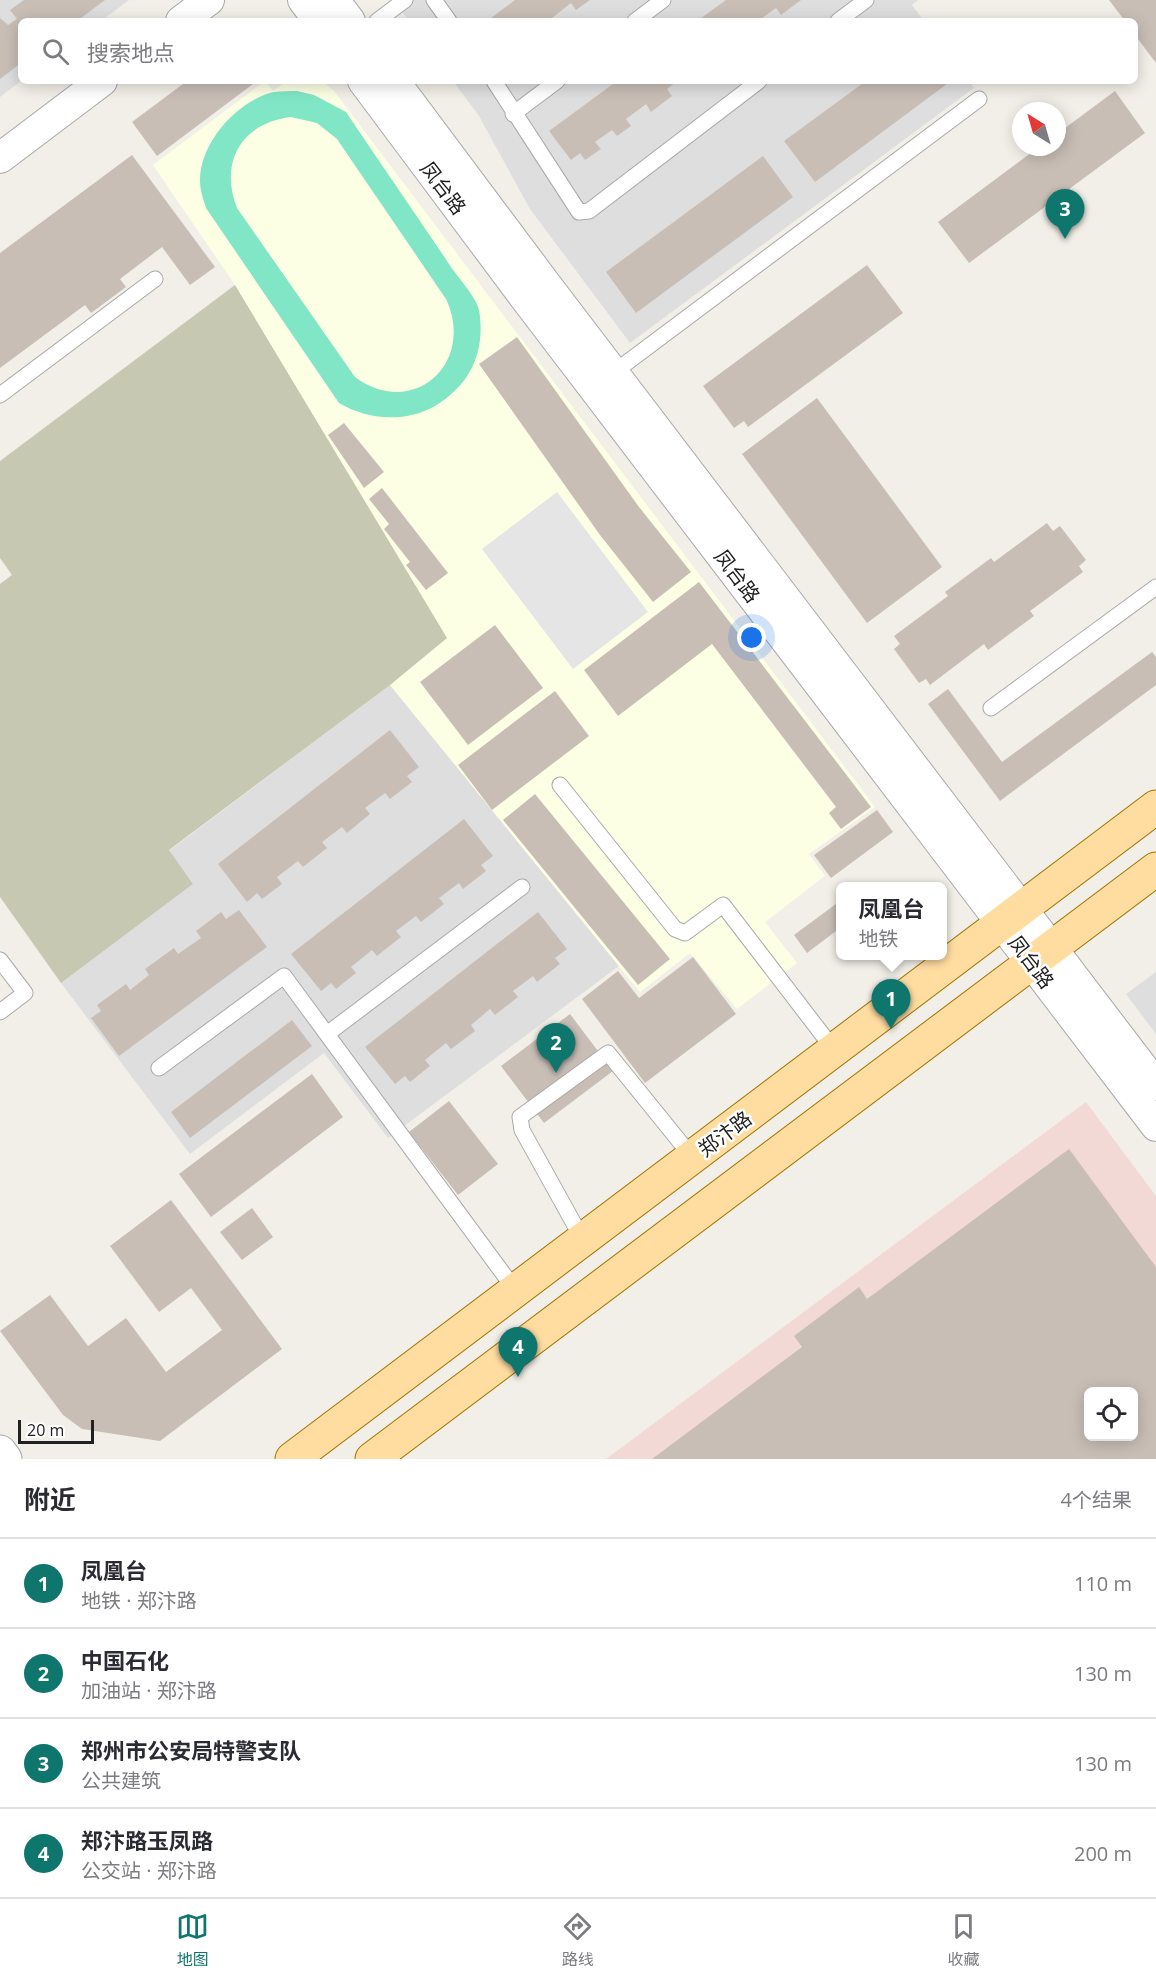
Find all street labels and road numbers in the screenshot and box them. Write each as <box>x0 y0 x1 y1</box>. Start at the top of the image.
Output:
street label: 凤台路 <box>415 156 472 220</box>
street label: 凤台路 <box>709 544 766 608</box>
street label: 凤台路 <box>1003 930 1060 994</box>
street label: 郑汴路 <box>693 1105 757 1162</box>

